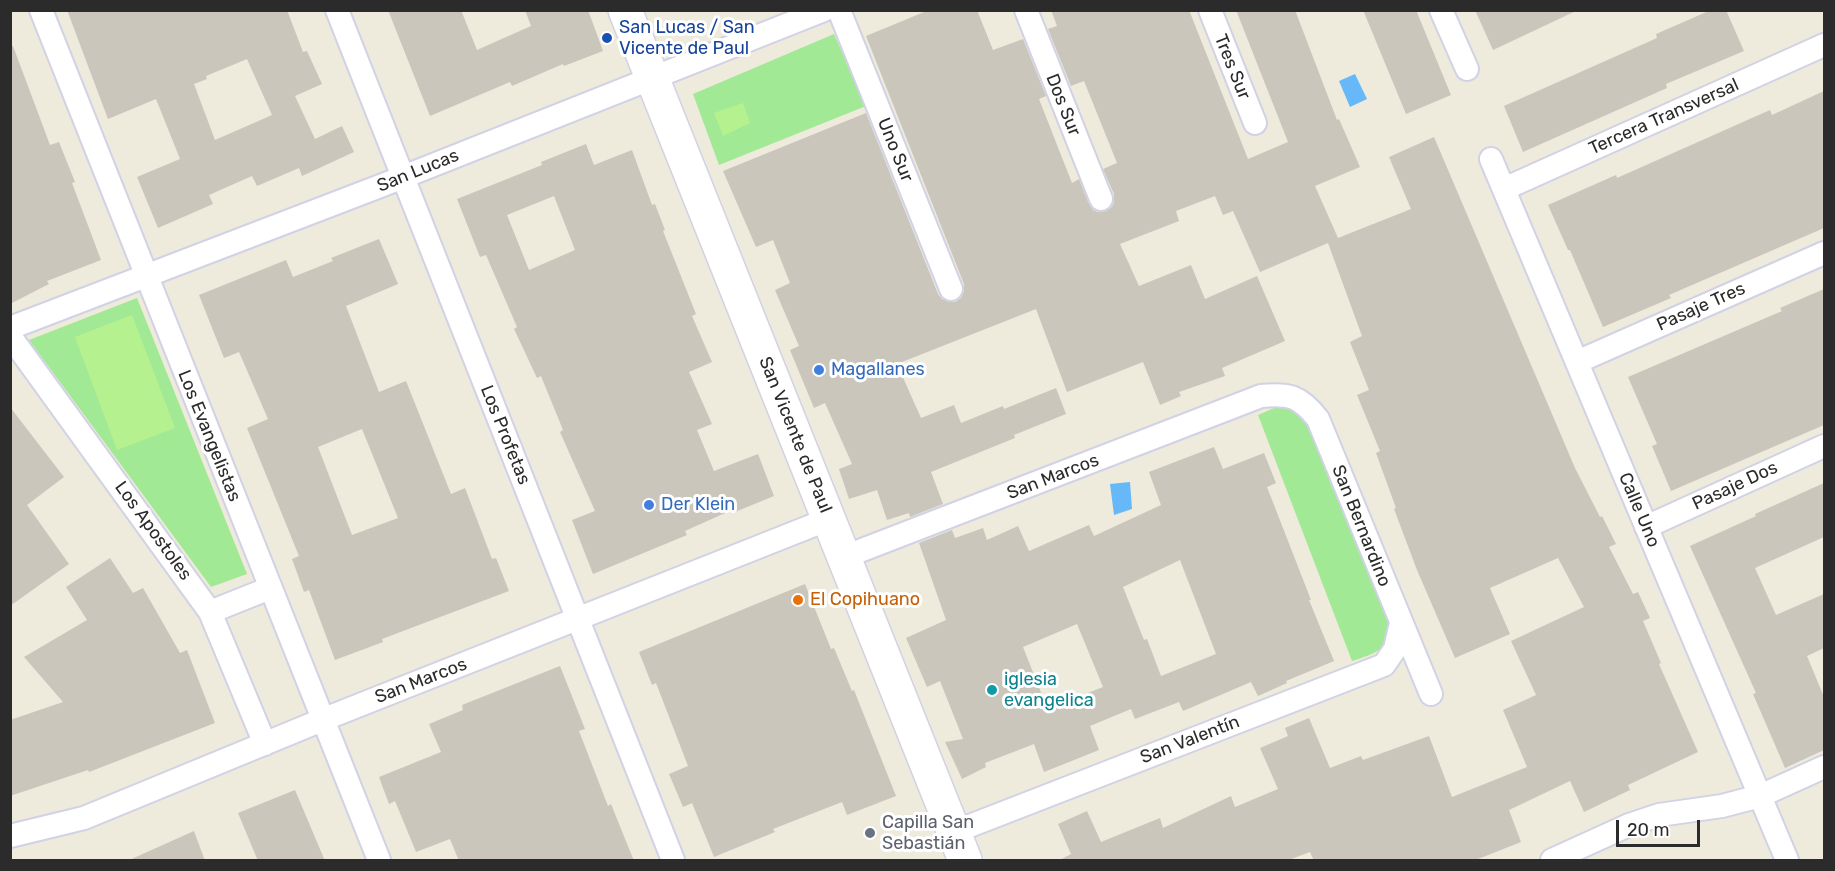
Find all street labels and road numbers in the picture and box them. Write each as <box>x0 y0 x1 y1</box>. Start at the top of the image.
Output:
street label: Tres Sur <box>1209 31 1255 103</box>
street label: Dos Sur <box>1041 71 1085 139</box>
street label: Tercera Transversal <box>1586 74 1742 160</box>
street label: Uno Sur <box>872 115 918 185</box>
street label: San Lucas <box>374 145 462 197</box>
street label: Pasaje Tres <box>1653 278 1749 336</box>
street label: San Vicente de Paul <box>754 354 836 516</box>
street label: Los Evangelistas <box>173 367 245 505</box>
street label: Los Profetas <box>475 382 535 488</box>
street label: San Marcos <box>1004 450 1102 504</box>
street label: Pasaje Dos <box>1689 457 1781 515</box>
street label: San Bernardino <box>1327 462 1395 590</box>
street label: Calle Uno <box>1614 469 1664 551</box>
street label: Los Apostoles <box>110 477 196 585</box>
street label: San Marcos <box>372 654 470 708</box>
street label: San Valentín <box>1137 711 1243 769</box>

